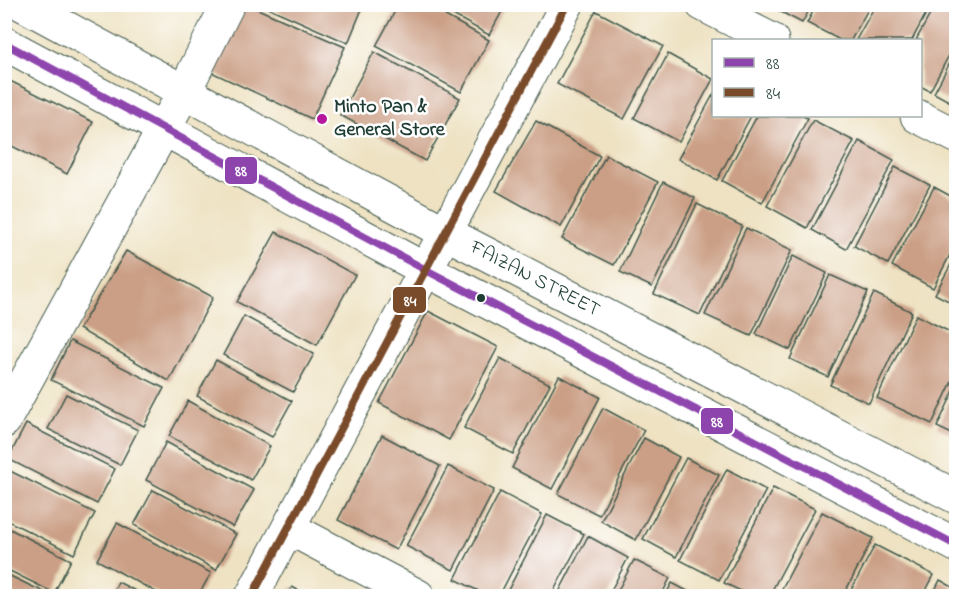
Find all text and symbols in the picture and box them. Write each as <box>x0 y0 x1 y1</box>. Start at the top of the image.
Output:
legend <box>712 39 922 117</box>
text: 88 <box>766 52 780 78</box>
text: 84 <box>766 82 781 108</box>
place label: Minto Pan & General Store <box>334 93 446 145</box>
marker: Minto Pan & General Store <box>315 112 329 126</box>
line badge: 88 <box>224 156 258 185</box>
text: 88 <box>234 160 247 184</box>
street label: FAIZAN STREET <box>464 233 605 325</box>
line badge: 84 <box>392 286 427 314</box>
text: 84 <box>403 290 417 314</box>
unlabelled marker <box>475 292 487 304</box>
line badge: 88 <box>700 407 734 435</box>
text: 88 <box>710 411 723 435</box>

